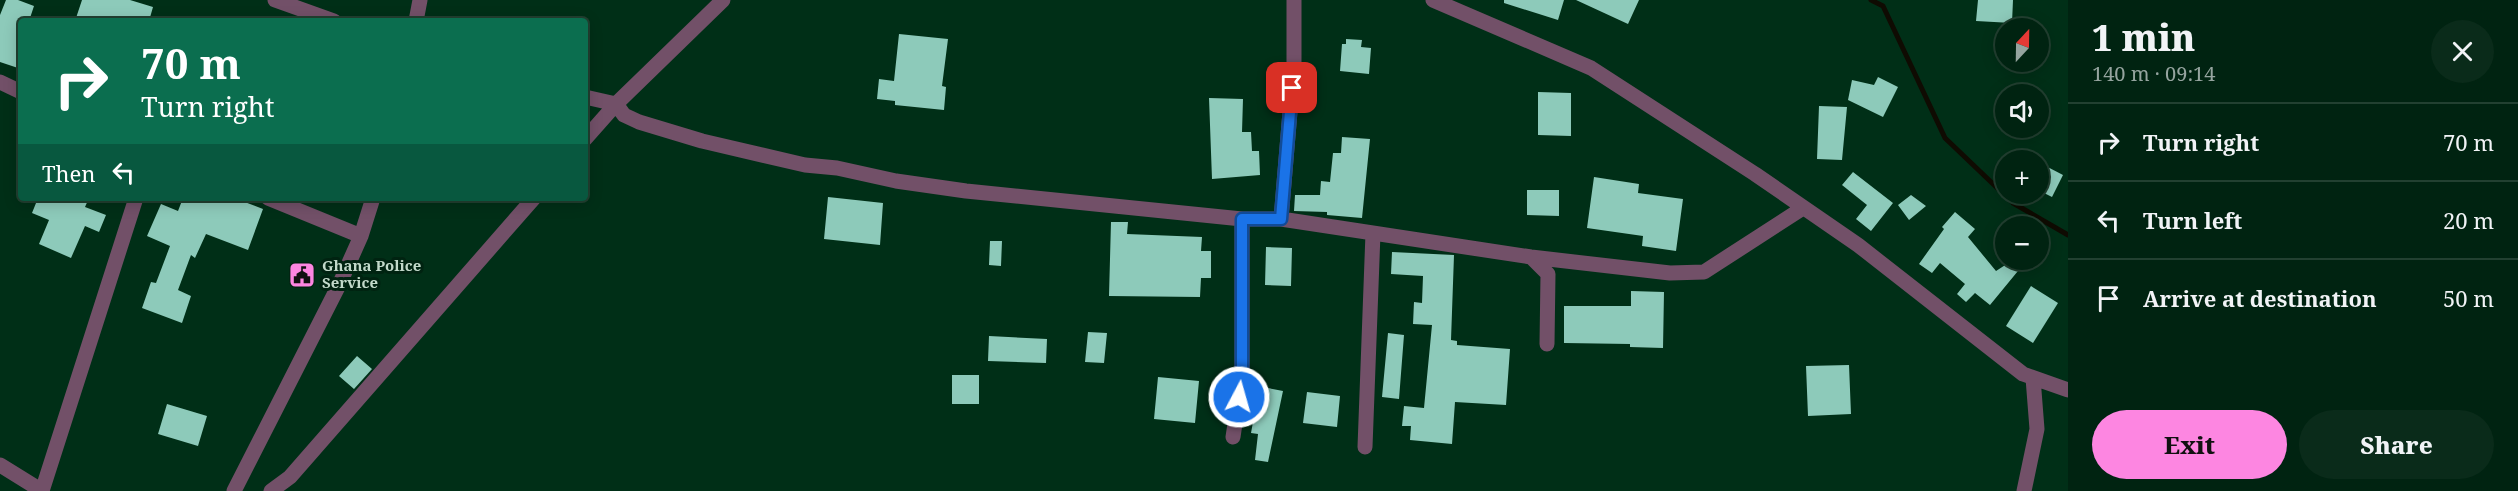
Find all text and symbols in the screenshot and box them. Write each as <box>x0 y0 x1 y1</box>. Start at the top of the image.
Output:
text: 1 min <box>2092 13 2195 62</box>
north arrow <box>1995 18 2049 72</box>
map controls <box>1995 18 2049 270</box>
button: close <box>2431 20 2494 83</box>
text: 70 m <box>141 34 241 91</box>
icon: right <box>42 42 120 120</box>
text: 140 m · 09:14 <box>2092 60 2215 87</box>
pin <box>1266 62 1317 113</box>
icon: arrive <box>1275 71 1308 104</box>
button: sound <box>1995 84 2049 138</box>
text: Turn right <box>141 88 274 125</box>
icon: right <box>2092 126 2125 159</box>
text: Turn right <box>2143 127 2259 157</box>
text: 70 m <box>2443 127 2494 157</box>
button: + <box>1995 150 2049 204</box>
icon: left <box>107 156 140 189</box>
text: Then <box>42 158 95 188</box>
icon: left <box>2092 204 2125 237</box>
text: Turn left <box>2143 205 2242 235</box>
text: 20 m <box>2443 205 2494 235</box>
button: − <box>1995 216 2049 270</box>
place label: Ghana Police Service <box>322 255 421 292</box>
public building icon: Ghana Police Service <box>287 260 317 290</box>
icon: arrive <box>2092 282 2125 315</box>
text: Arrive at destination <box>2143 283 2377 313</box>
text: 50 m <box>2443 283 2494 313</box>
position arrow <box>1207 365 1271 429</box>
button: Exit <box>2092 410 2287 479</box>
button: Share <box>2299 410 2494 479</box>

